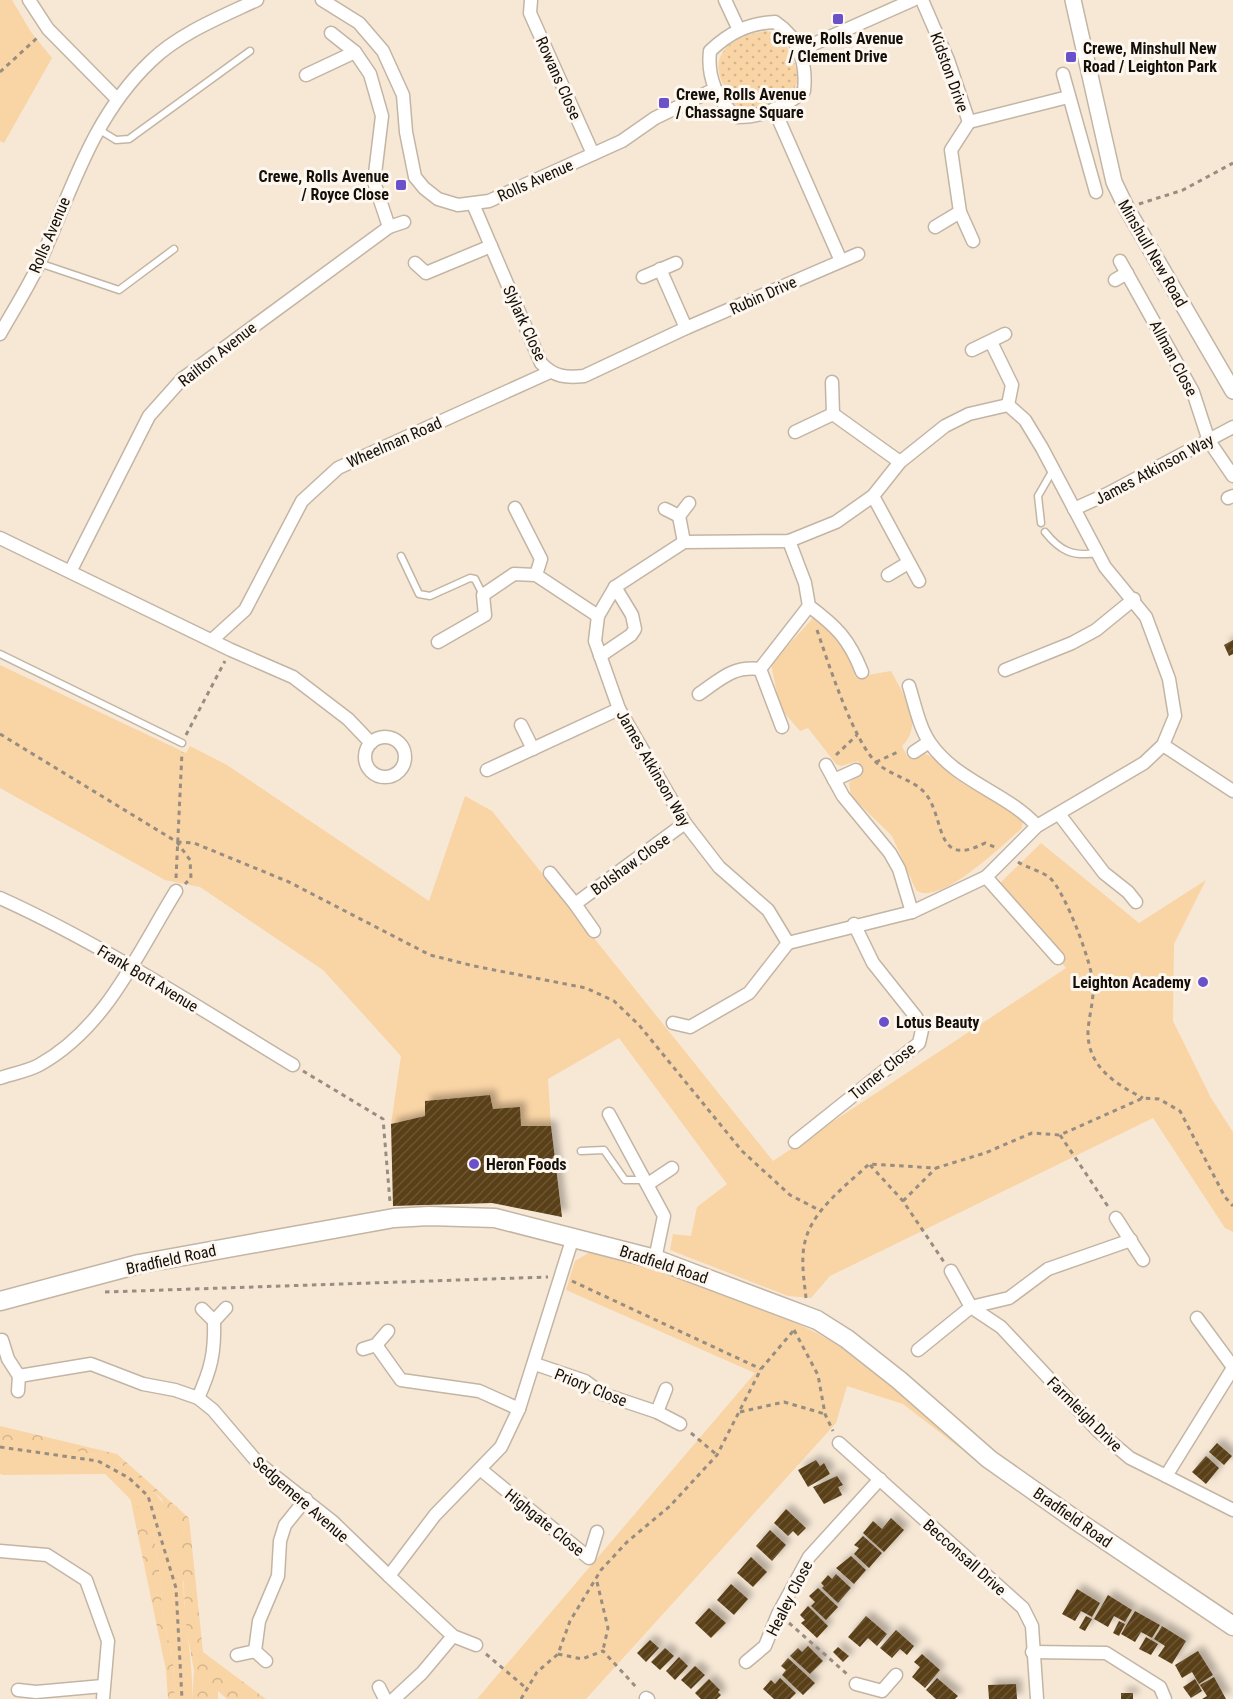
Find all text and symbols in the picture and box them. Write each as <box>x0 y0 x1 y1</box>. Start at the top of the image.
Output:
marker: Crewe, Rolls Avenue / Clement Drive <box>831 12 845 26</box>
place label: Crewe, Rolls Avenue / Clement Drive <box>773 29 904 66</box>
street label: Kidston Drive <box>926 30 973 115</box>
street label: Rowans Close <box>532 34 585 123</box>
place label: Crewe, Minshull New Road / Leighton Park <box>1083 39 1217 76</box>
marker: Crewe, Minshull New Road / Leighton Park <box>1064 50 1078 64</box>
place label: Crewe, Rolls Avenue / Chassagne Square <box>675 85 807 122</box>
marker: Crewe, Rolls Avenue / Chassagne Square <box>657 96 671 110</box>
street label: Rolls Avenue <box>494 155 576 206</box>
place label: Crewe, Rolls Avenue / Royce Close <box>259 167 389 204</box>
marker: Crewe, Rolls Avenue / Royce Close <box>394 178 408 192</box>
street label: Rolls Avenue <box>25 194 74 276</box>
street label: Minshull New Road <box>1114 196 1191 310</box>
street label: Rubin Drive <box>727 272 800 319</box>
street label: Slylark Close <box>499 282 550 364</box>
street label: Allman Close <box>1146 317 1201 399</box>
street label: Railton Avenue <box>175 318 260 391</box>
street label: Wheelman Road <box>344 413 445 472</box>
street label: James Atkinson Way <box>1092 430 1217 509</box>
street label: James Atkinson Way <box>613 707 695 830</box>
street label: Bolshaw Close <box>587 829 673 899</box>
street label: Frank Bott Avenue <box>94 941 202 1016</box>
place label: Leighton Academy <box>1072 973 1191 992</box>
marker: Leighton Academy <box>1196 975 1210 989</box>
place label: Lotus Beauty <box>896 1013 979 1032</box>
marker: Lotus Beauty <box>877 1015 891 1029</box>
street label: Turner Close <box>845 1039 919 1104</box>
place label: Heron Foods <box>486 1155 567 1174</box>
marker: Heron Foods <box>467 1157 481 1171</box>
street label: Bradfield Road <box>124 1241 218 1278</box>
street label: Bradfield Road <box>617 1241 710 1288</box>
street label: Priory Close <box>552 1364 630 1411</box>
street label: Farmleigh Drive <box>1043 1373 1126 1456</box>
street label: Sedgemere Avenue <box>249 1453 352 1546</box>
street label: Bradfield Road <box>1030 1483 1116 1551</box>
street label: Highgate Close <box>501 1485 588 1560</box>
street label: Becconsall Drive <box>919 1515 1010 1599</box>
street label: Healey Close <box>762 1557 817 1639</box>

